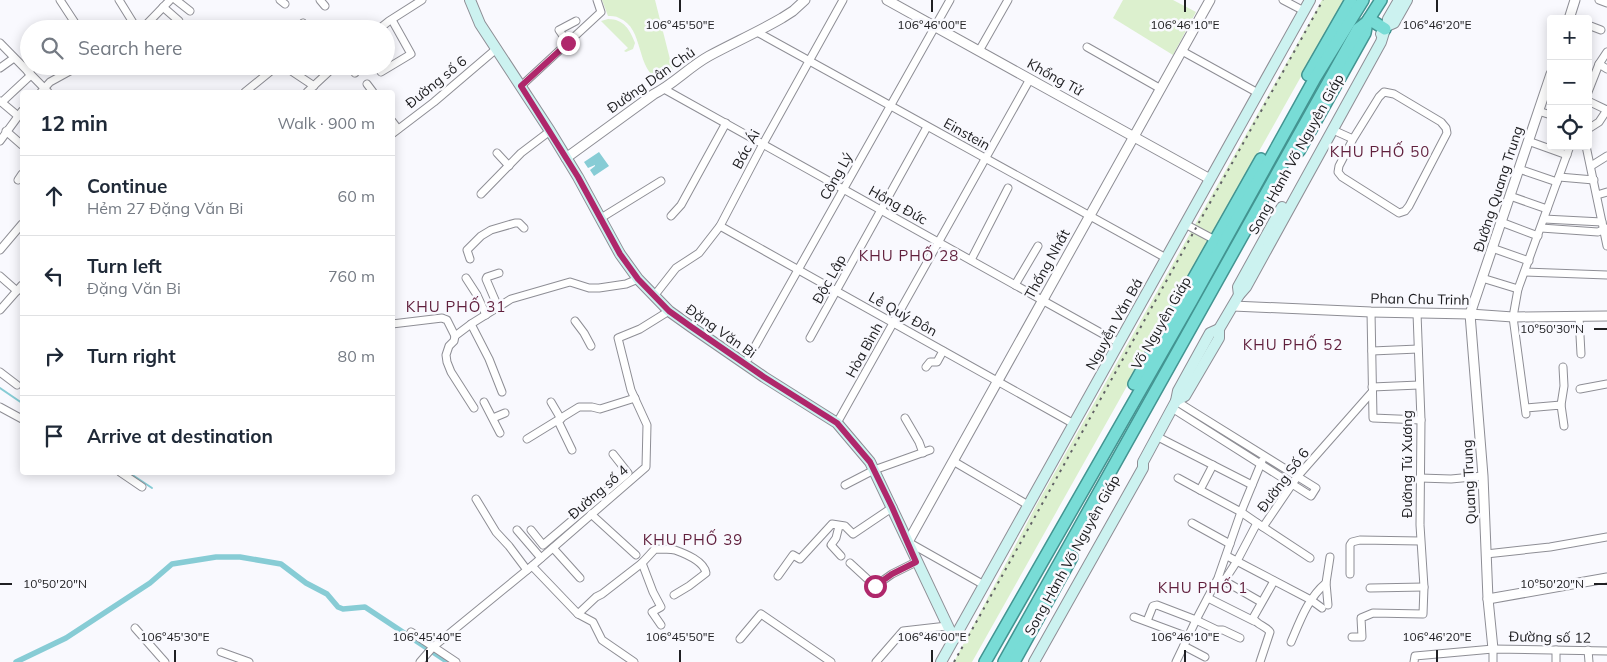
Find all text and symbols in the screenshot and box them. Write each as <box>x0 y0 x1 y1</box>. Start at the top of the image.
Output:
map controls <box>1547 15 1592 150</box>
button: + <box>1547 15 1592 60</box>
text: 106°45'50"E <box>645 17 715 32</box>
text: 106°46'00"E <box>897 17 967 32</box>
text: 106°46'10"E <box>1150 17 1220 32</box>
text: 106°46'20"E <box>1402 17 1472 32</box>
search box <box>20 20 395 75</box>
route end <box>557 32 580 55</box>
icon: search <box>38 34 66 62</box>
text: Search here <box>78 36 182 60</box>
street label: Đường Dân Chủ <box>603 43 699 117</box>
street label: Đường số 6 <box>402 52 470 112</box>
street label: Khổng Tử <box>1024 54 1087 100</box>
button: − <box>1547 60 1592 105</box>
street label: Song Hành Võ Nguyên Giáp <box>1244 71 1348 237</box>
button: locate <box>1547 105 1592 150</box>
text: 12 min <box>40 110 108 136</box>
text: Walk · 900 m <box>277 113 375 133</box>
street label: Einstein <box>940 114 994 154</box>
street label: Đường Quang Trung <box>1469 124 1527 254</box>
street label: Bác Ái <box>728 126 764 172</box>
district label: KHU PHỐ 50 <box>1330 141 1430 161</box>
street label: Công Lý <box>816 148 857 203</box>
text: Continue <box>87 174 167 198</box>
street label: Hồng Đức <box>865 181 931 229</box>
icon: ahead <box>40 182 68 210</box>
text: 60 m <box>338 186 375 206</box>
text: Hẻm 27 Đặng Văn Bi <box>87 198 243 218</box>
street label: Thống Nhất <box>1020 226 1074 302</box>
district label: KHU PHỐ 28 <box>859 245 959 265</box>
street label: Độc Lập <box>808 251 850 307</box>
text: Turn left <box>87 254 162 278</box>
icon: left <box>40 262 68 290</box>
text: 760 m <box>328 266 375 286</box>
street label: Võ Nguyên Giáp <box>1127 273 1195 373</box>
street label: Nguyễn Văn Bá <box>1081 275 1147 373</box>
text: Đặng Văn Bi <box>87 278 181 298</box>
street label: Lê Quý Đôn <box>866 288 940 340</box>
street label: Phan Chu Trinh <box>1370 289 1470 309</box>
district label: KHU PHỐ 31 <box>406 296 506 316</box>
street label: Đặng Văn Bi <box>682 300 760 362</box>
street label: Hòa Bình <box>842 319 886 381</box>
text: 10°50'30"N <box>1520 321 1584 336</box>
district label: KHU PHỐ 52 <box>1243 334 1343 354</box>
icon: right <box>40 342 68 370</box>
text: Turn right <box>87 344 176 368</box>
text: 80 m <box>338 346 375 366</box>
street label: Đường Tú Xương <box>1398 410 1416 518</box>
icon: arrive <box>40 422 68 450</box>
text: Arrive at destination <box>87 424 273 448</box>
street label: Quang Trung <box>1458 439 1480 525</box>
street label: Đường Số 6 <box>1253 444 1313 516</box>
street label: Đường số 4 <box>564 461 632 523</box>
street label: Song Hành Võ Nguyên Giáp <box>1020 472 1124 638</box>
district label: KHU PHỐ 39 <box>643 529 743 549</box>
route start <box>864 575 887 598</box>
text: 10°50'20"N <box>23 576 87 591</box>
text: 10°50'20"N <box>1520 576 1584 591</box>
district label: KHU PHỐ 1 <box>1158 577 1248 597</box>
street label: Đường số 12 <box>1509 627 1591 647</box>
text: 106°45'30"E <box>140 629 210 644</box>
text: 106°45'40"E <box>392 629 462 644</box>
text: 106°45'50"E <box>645 629 715 644</box>
text: 106°46'00"E <box>897 629 967 644</box>
text: 106°46'10"E <box>1150 629 1220 644</box>
text: 106°46'20"E <box>1402 629 1472 644</box>

